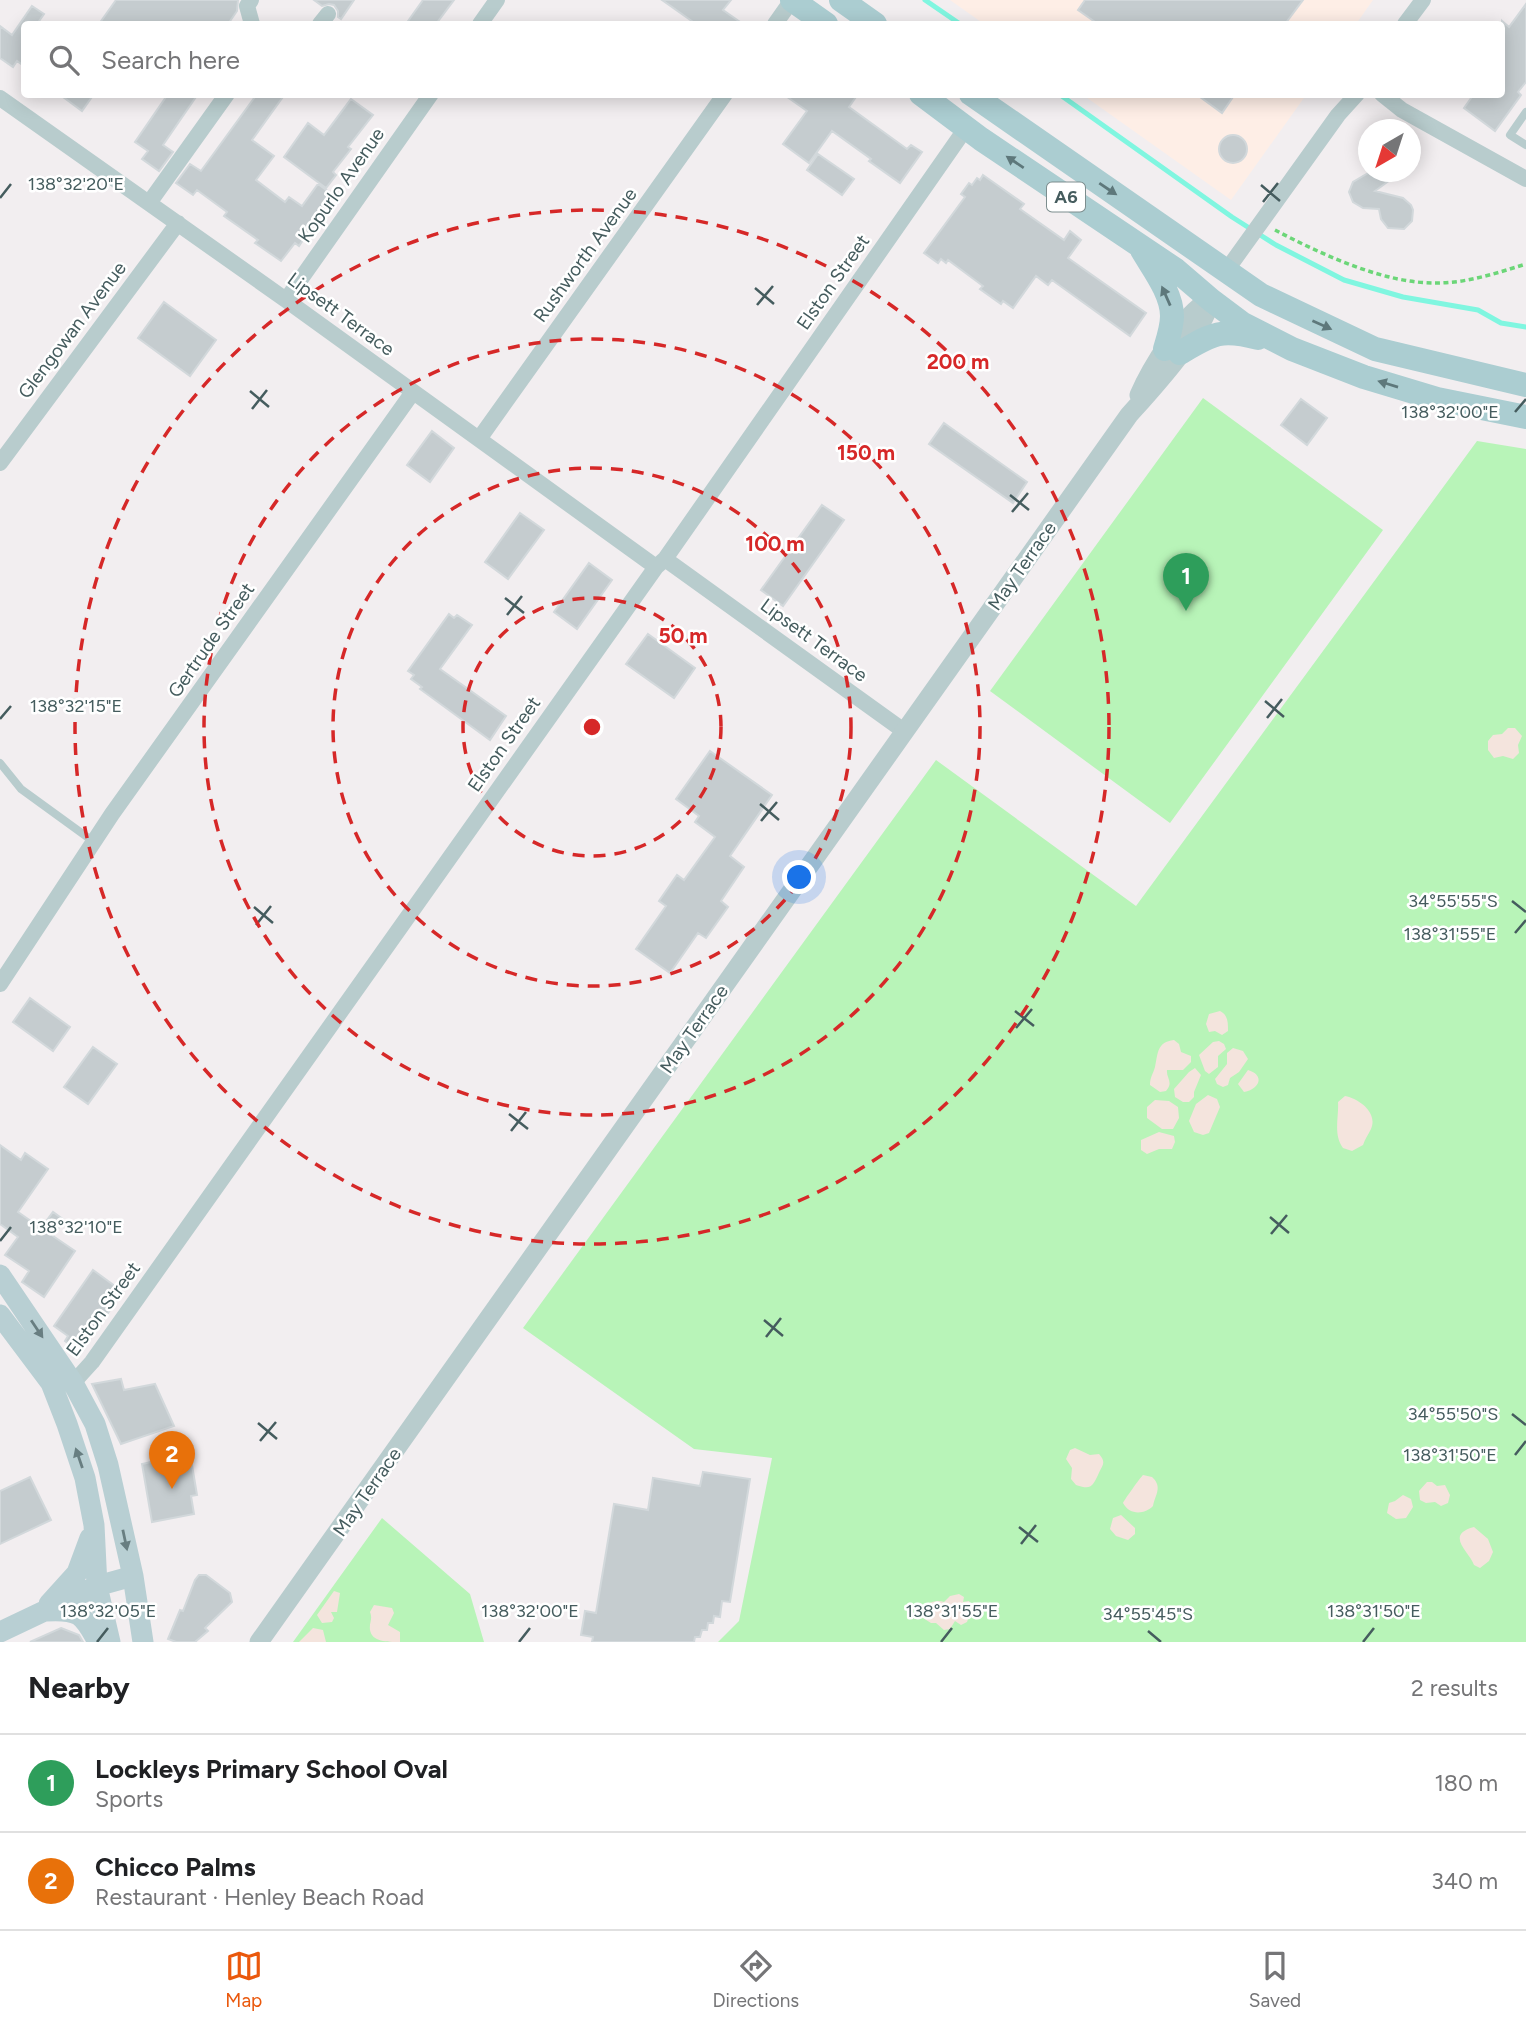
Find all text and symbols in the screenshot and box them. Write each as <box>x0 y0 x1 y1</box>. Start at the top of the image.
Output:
search box <box>21 21 1505 98</box>
icon: search <box>45 41 83 79</box>
text: Search here <box>101 44 240 76</box>
north arrow <box>1358 119 1421 182</box>
street label: Kopurlo Avenue <box>293 123 389 247</box>
one-way arrow <box>1006 155 1024 169</box>
text: 138°32'20"E <box>28 173 124 195</box>
road number: A6 <box>1047 182 1085 212</box>
one-way arrow <box>1099 182 1117 196</box>
street label: Rushworth Avenue <box>528 183 642 327</box>
street label: Elston Street <box>792 230 874 334</box>
street label: Glengowan Avenue <box>13 257 131 403</box>
street label: Lipsett Terrace <box>283 267 399 361</box>
one-way arrow <box>1161 285 1172 306</box>
one-way arrow <box>1312 319 1332 331</box>
text: 200 m <box>927 349 989 374</box>
one-way arrow <box>1378 379 1399 389</box>
text: 138°32'00"E <box>1401 401 1499 423</box>
text: 150 m <box>837 440 895 465</box>
street label: May Terrace <box>983 517 1061 615</box>
text: 100 m <box>745 531 805 556</box>
pin: 1 <box>1163 553 1209 611</box>
street label: Gertrude Street <box>163 578 259 702</box>
street label: Lipsett Terrace <box>756 593 872 687</box>
text: 50 m <box>658 623 708 648</box>
street label: Elston Street <box>463 692 545 796</box>
text: 138°32'15"E <box>30 695 122 717</box>
centre of rings <box>580 715 604 739</box>
your location <box>782 860 816 894</box>
text: 34°55'55"S <box>1408 890 1498 912</box>
text: 138°31'55"E <box>1404 923 1496 945</box>
street label: May Terrace <box>655 980 733 1078</box>
text: 138°32'10"E <box>29 1216 123 1238</box>
street label: Elston Street <box>61 1257 145 1361</box>
one-way arrow <box>30 1320 44 1338</box>
text: 34°55'50"S <box>1408 1403 1498 1425</box>
pin: 2 <box>149 1431 195 1489</box>
street label: May Terrace <box>328 1443 406 1541</box>
text: 138°31'50"E <box>1403 1444 1497 1466</box>
one-way arrow <box>73 1448 84 1469</box>
one-way arrow <box>119 1529 130 1551</box>
text: 138°32'05"E <box>60 1600 156 1622</box>
text: 138°32'00"E <box>481 1600 579 1622</box>
text: 138°31'55"E <box>906 1600 998 1622</box>
text: 138°31'50"E <box>1327 1600 1421 1622</box>
text: 34°55'45"S <box>1103 1603 1193 1625</box>
text: Nearby <box>28 1669 130 1706</box>
text: 2 results <box>1411 1674 1498 1702</box>
text: Lockleys Primary School Oval <box>95 1753 448 1785</box>
text: 1 <box>46 1769 56 1797</box>
text: 180 m <box>1434 1769 1498 1797</box>
text: Sports <box>95 1785 163 1813</box>
text: Chicco Palms <box>95 1851 256 1883</box>
text: 2 <box>44 1867 58 1895</box>
text: 340 m <box>1431 1867 1498 1895</box>
text: Restaurant · Henley Beach Road <box>95 1883 424 1911</box>
tab: Map <box>225 1947 263 2012</box>
tab: Directions <box>712 1947 799 2012</box>
tab: Saved <box>1249 1947 1301 2012</box>

